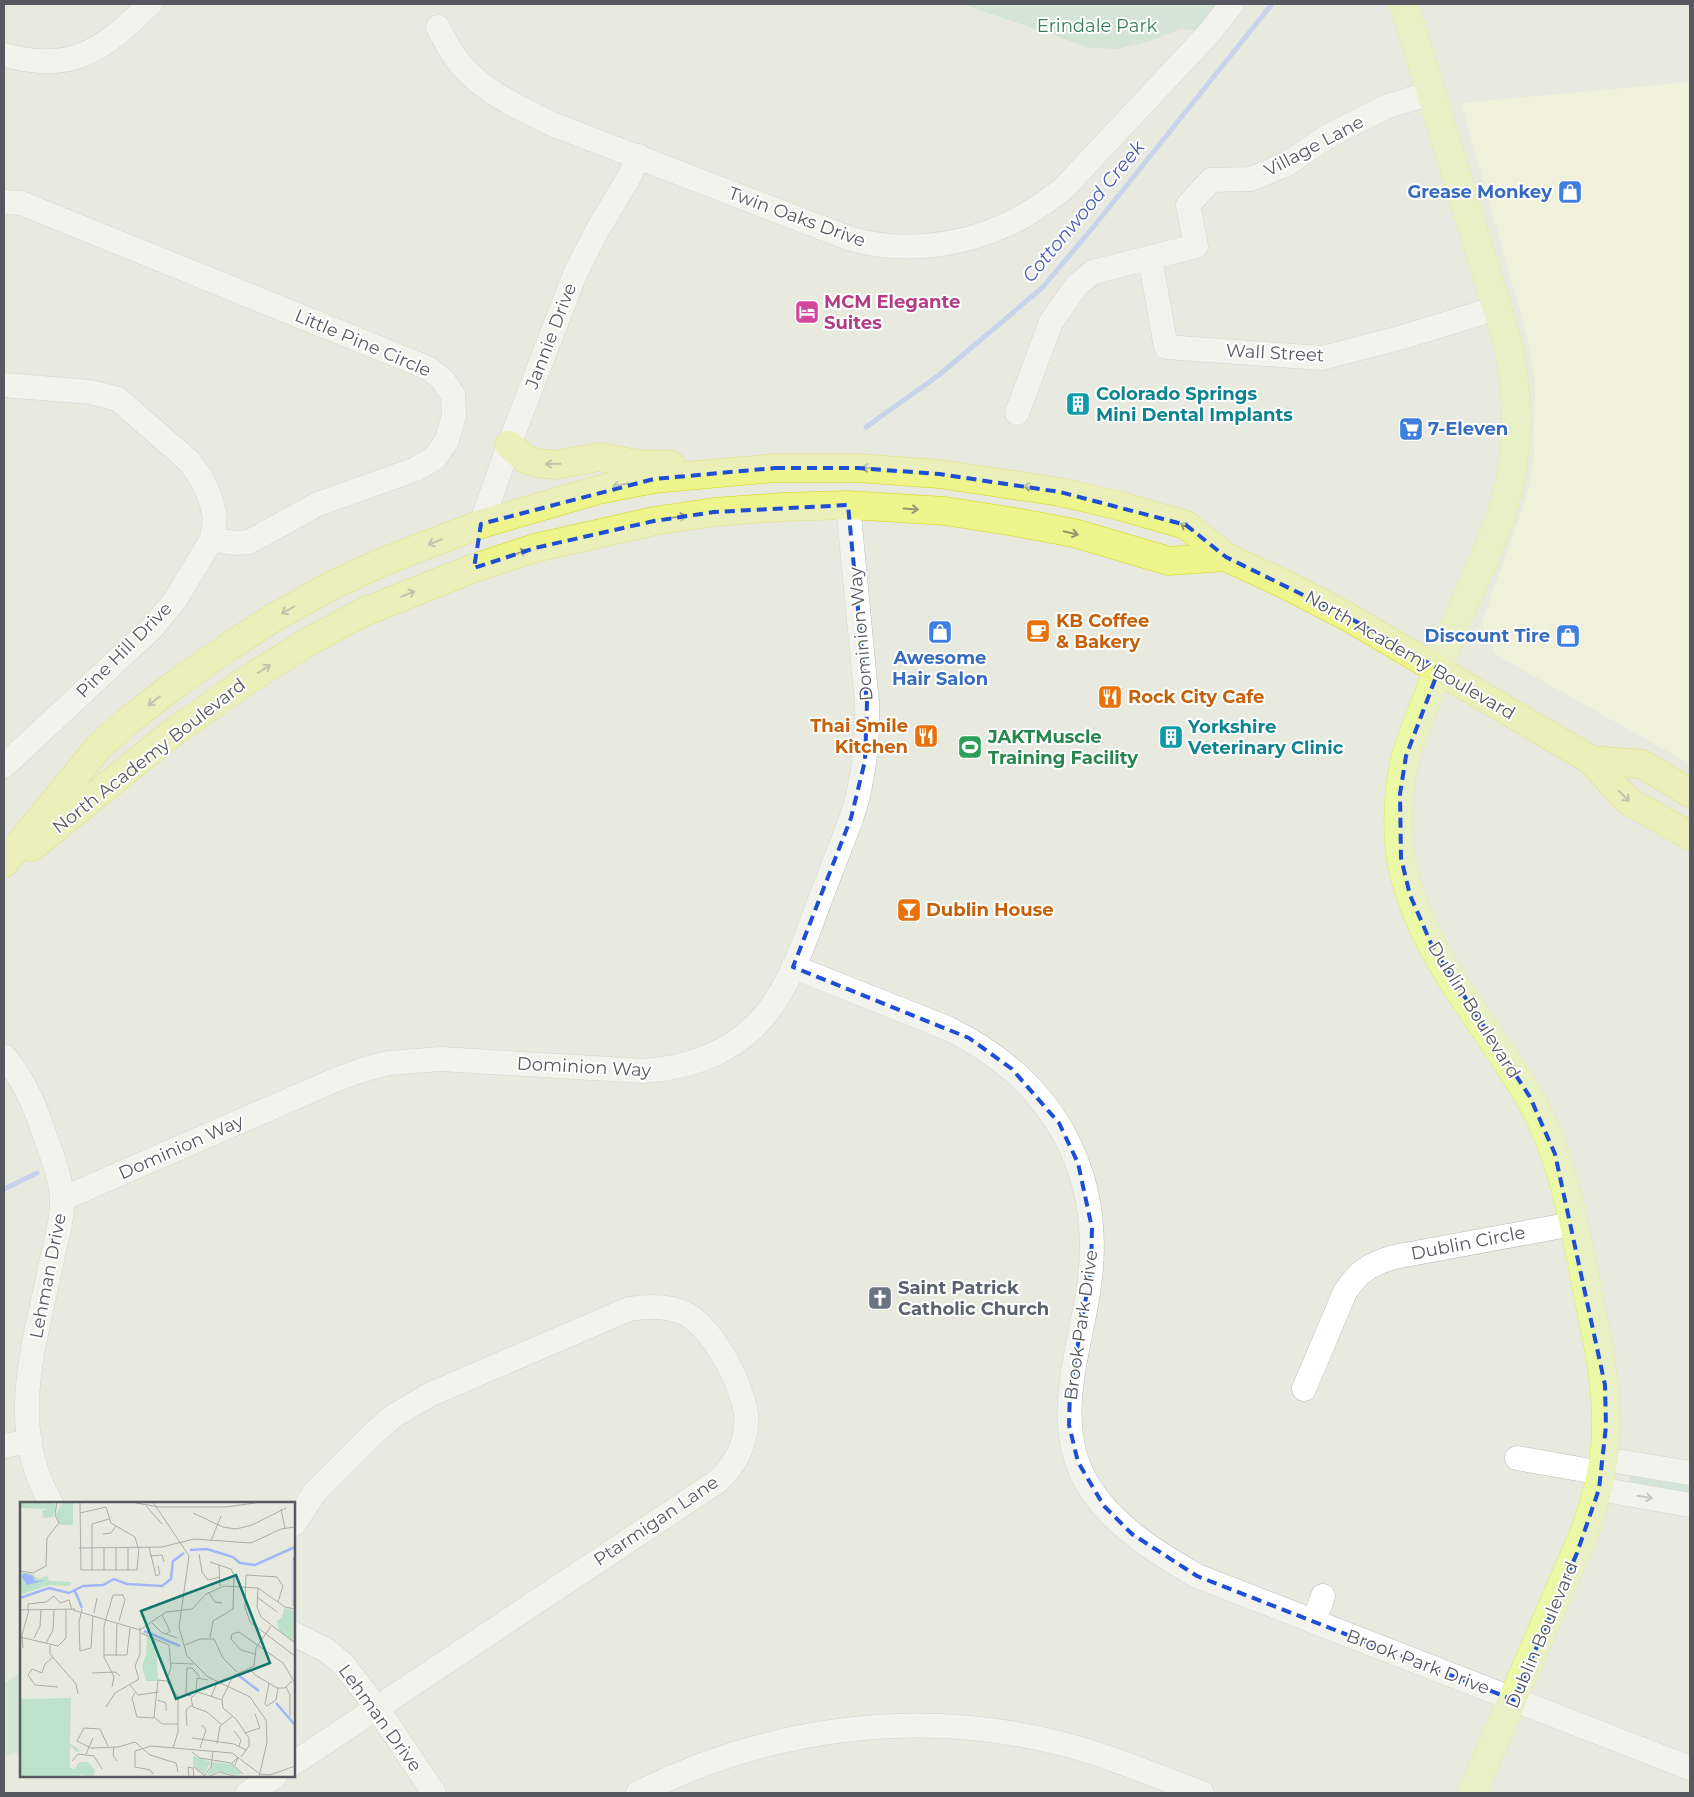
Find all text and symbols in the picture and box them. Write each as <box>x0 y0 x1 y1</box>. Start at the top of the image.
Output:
park label: Erindale Park <box>1037 15 1157 37</box>
street label: Village Lane <box>1260 111 1368 181</box>
water label: Cottonwood Creek <box>1017 135 1150 287</box>
shop icon: Grease Monkey <box>1557 179 1583 205</box>
place label: Grease Monkey <box>1407 181 1552 203</box>
street label: Twin Oaks Drive <box>726 182 869 252</box>
street label: Jannie Drive <box>520 280 581 393</box>
place label: MCM Elegante Suites <box>824 291 960 334</box>
hotel icon: MCM Elegante Suites <box>794 299 820 325</box>
street label: Little Pine Circle <box>292 304 435 382</box>
street label: Wall Street <box>1225 339 1325 367</box>
place label: Colorado Springs Mini Dental Implants <box>1096 383 1293 426</box>
building icon: Colorado Springs Mini Dental Implants <box>1065 391 1091 417</box>
supermarket icon: 7-Eleven <box>1398 416 1424 442</box>
place label: 7-Eleven <box>1428 418 1508 440</box>
one-way arrow <box>545 459 561 468</box>
one-way arrow <box>862 464 878 473</box>
one-way arrow <box>613 481 629 491</box>
one-way arrow <box>1023 482 1039 492</box>
one-way arrow <box>902 504 918 514</box>
one-way arrow <box>670 512 686 522</box>
one-way arrow <box>1181 522 1195 532</box>
one-way arrow <box>1063 529 1079 538</box>
one-way arrow <box>428 537 443 547</box>
one-way arrow <box>512 547 528 557</box>
street label: Dominion Way <box>844 566 878 702</box>
street label: North Academy Boulevard <box>1301 586 1519 724</box>
one-way arrow <box>400 589 415 599</box>
street label: Pine Hill Drive <box>71 597 177 703</box>
one-way arrow <box>281 605 295 615</box>
place label: KB Coffee & Bakery <box>1056 610 1149 653</box>
cafe icon: KB Coffee & Bakery <box>1025 618 1051 644</box>
shop icon: Awesome Hair Salon <box>927 619 953 645</box>
shop icon: Discount Tire <box>1555 623 1581 649</box>
place label: Discount Tire <box>1425 625 1550 647</box>
place label: Awesome Hair Salon <box>892 647 988 690</box>
one-way arrow <box>257 664 271 674</box>
street label: North Academy Boulevard <box>48 674 250 838</box>
restaurant icon: Rock City Cafe <box>1097 684 1123 710</box>
place label: Rock City Cafe <box>1128 686 1264 708</box>
one-way arrow <box>148 696 161 707</box>
place label: Thai Smile Kitchen <box>810 715 908 758</box>
place label: Yorkshire Veterinary Clinic <box>1187 716 1344 759</box>
restaurant icon: Thai Smile Kitchen <box>913 723 939 749</box>
building icon: Yorkshire Veterinary Clinic <box>1158 724 1184 750</box>
place label: JAKTMuscle Training Facility <box>987 726 1138 769</box>
sports icon: JAKTMuscle Training Facility <box>957 734 983 760</box>
one-way arrow <box>1618 790 1631 802</box>
bar icon: Dublin House <box>896 897 922 923</box>
place label: Dublin House <box>926 899 1054 921</box>
street label: Dublin Boulevard <box>1423 937 1525 1083</box>
street label: Dominion Way <box>516 1053 652 1082</box>
street label: Dominion Way <box>115 1110 247 1184</box>
street label: Lehman Drive <box>25 1211 71 1341</box>
street label: Dublin Circle <box>1409 1221 1527 1265</box>
street label: Brook Park Drive <box>1060 1248 1102 1402</box>
place label: Saint Patrick Catholic Church <box>898 1277 1049 1320</box>
church icon: Saint Patrick Catholic Church <box>867 1285 893 1311</box>
street label: Ptarmigan Lane <box>589 1471 723 1571</box>
one-way arrow <box>1636 1493 1652 1503</box>
inset map <box>20 1502 295 1777</box>
street label: Dublin Boulevard <box>1501 1558 1583 1712</box>
street label: Brook Park Drive <box>1343 1625 1493 1699</box>
street label: Lehman Drive <box>334 1660 426 1776</box>

